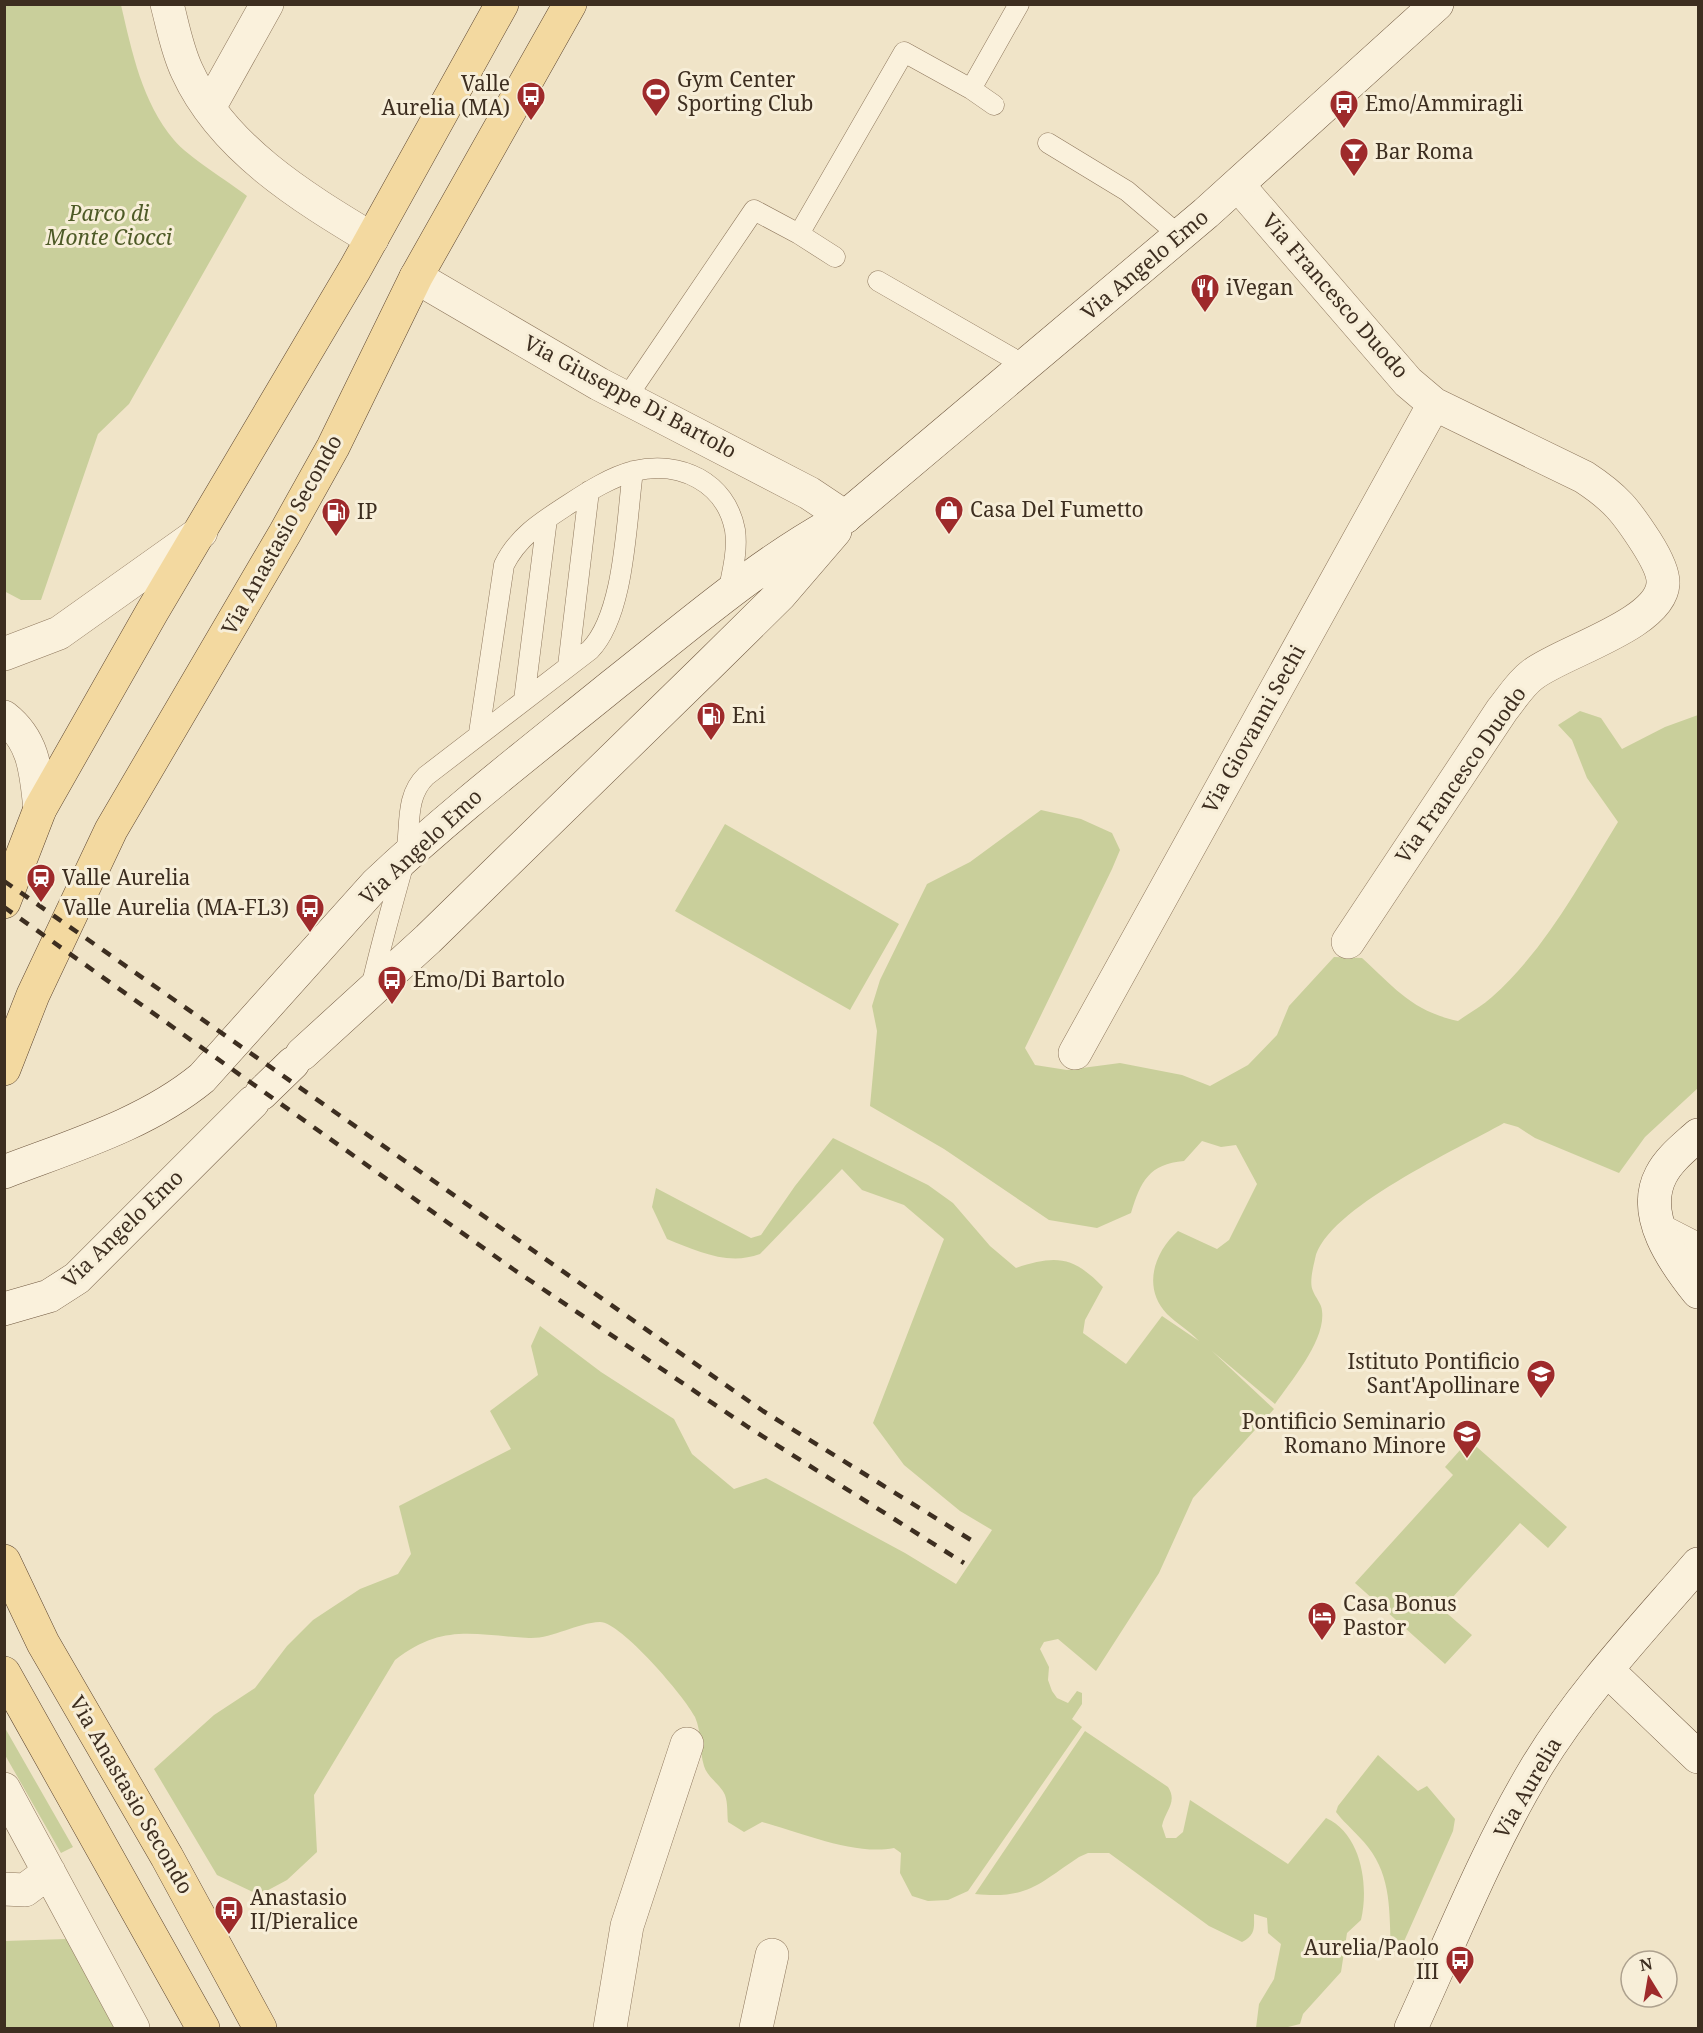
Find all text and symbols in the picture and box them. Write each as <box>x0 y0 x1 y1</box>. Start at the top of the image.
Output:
place label: Gym Center Sporting Club <box>677 65 813 117</box>
place label: Valle Aurelia (MA) <box>382 69 510 121</box>
sports icon: Gym Center Sporting Club <box>640 76 672 118</box>
bus stop icon: Valle Aurelia (MA) <box>515 80 547 122</box>
bus stop icon: Emo/Ammiragli <box>1328 88 1360 130</box>
place label: Emo/Ammiragli <box>1365 89 1523 117</box>
bar icon: Bar Roma <box>1338 136 1370 178</box>
place label: Bar Roma <box>1375 137 1473 165</box>
park label: Parco di Monte Ciocci <box>45 199 173 251</box>
street label: Via Angelo Emo <box>1075 203 1214 326</box>
street label: Via Francesco Duodo <box>1256 207 1415 384</box>
restaurant icon: iVegan <box>1189 272 1221 314</box>
place label: iVegan <box>1226 273 1294 301</box>
street label: Via Giuseppe Di Bartolo <box>519 328 742 464</box>
street label: Via Anastasio Secondo <box>214 430 348 639</box>
shop icon: Casa Del Fumetto <box>933 494 965 536</box>
place label: Casa Del Fumetto <box>970 495 1144 523</box>
fuel station icon: IP <box>320 496 352 538</box>
place label: IP <box>357 497 377 525</box>
street label: Via Giovanni Sechi <box>1195 639 1311 818</box>
street label: Via Francesco Duodo <box>1388 680 1532 869</box>
fuel station icon: Eni <box>695 700 727 742</box>
place label: Eni <box>732 701 766 729</box>
street label: Via Angelo Emo <box>353 782 488 910</box>
station icon: Valle Aurelia <box>25 862 57 904</box>
place label: Valle Aurelia <box>62 863 190 891</box>
bus stop icon: Valle Aurelia (MA-FL3) <box>294 892 326 934</box>
place label: Valle Aurelia (MA-FL3) <box>62 893 289 921</box>
bus stop icon: Emo/Di Bartolo <box>376 964 408 1006</box>
place label: Emo/Di Bartolo <box>413 965 565 993</box>
street label: Via Angelo Emo <box>56 1163 189 1293</box>
place label: Istituto Pontificio Sant'Apollinare <box>1347 1347 1520 1399</box>
school or university icon: Istituto Pontificio Sant'Apollinare <box>1525 1358 1557 1400</box>
place label: Pontificio Seminario Romano Minore <box>1242 1407 1446 1459</box>
school or university icon: Pontificio Seminario Romano Minore <box>1451 1418 1483 1460</box>
place label: Casa Bonus Pastor <box>1343 1589 1457 1641</box>
hotel icon: Casa Bonus Pastor <box>1306 1600 1338 1642</box>
street label: Via Anastasio Secondo <box>64 1690 200 1899</box>
street label: Via Aurelia <box>1487 1732 1567 1843</box>
place label: Anastasio II/Pieralice <box>250 1883 358 1935</box>
bus stop icon: Anastasio II/Pieralice <box>213 1894 245 1936</box>
place label: Aurelia/Paolo III <box>1304 1933 1439 1985</box>
bus stop icon: Aurelia/Paolo III <box>1444 1944 1476 1986</box>
north arrow <box>1619 1949 1679 2009</box>
text: N <box>1638 1952 1655 1976</box>

